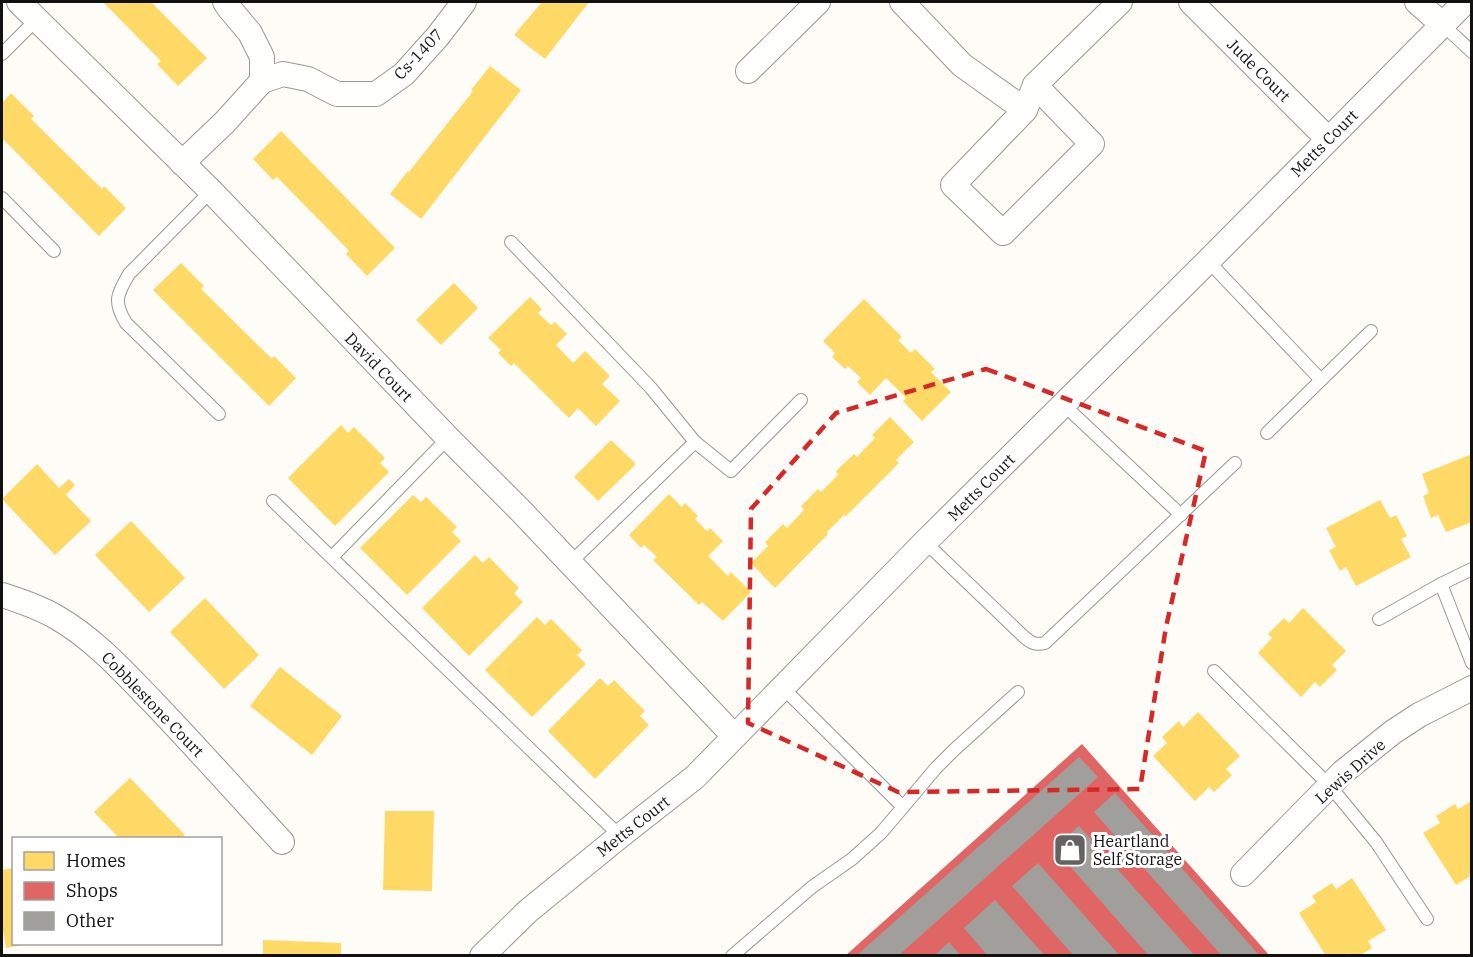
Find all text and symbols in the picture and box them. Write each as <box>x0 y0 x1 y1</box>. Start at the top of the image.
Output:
street label: Cs-1407 <box>389 24 447 84</box>
street label: Jude Court <box>1223 34 1295 106</box>
street label: Metts Court <box>1286 105 1362 181</box>
street label: David Court <box>341 328 417 406</box>
street label: Metts Court <box>943 449 1019 525</box>
street label: Cobblestone Court <box>98 647 209 761</box>
street label: Lewis Drive <box>1311 734 1389 808</box>
street label: Metts Court <box>592 791 674 861</box>
place label: Heartland Self Storage <box>1093 831 1182 869</box>
shop icon: Heartland Self Storage <box>1052 832 1088 868</box>
legend <box>12 837 222 945</box>
text: Homes <box>66 849 126 872</box>
text: Shops <box>66 879 118 902</box>
text: Other <box>66 909 114 932</box>

